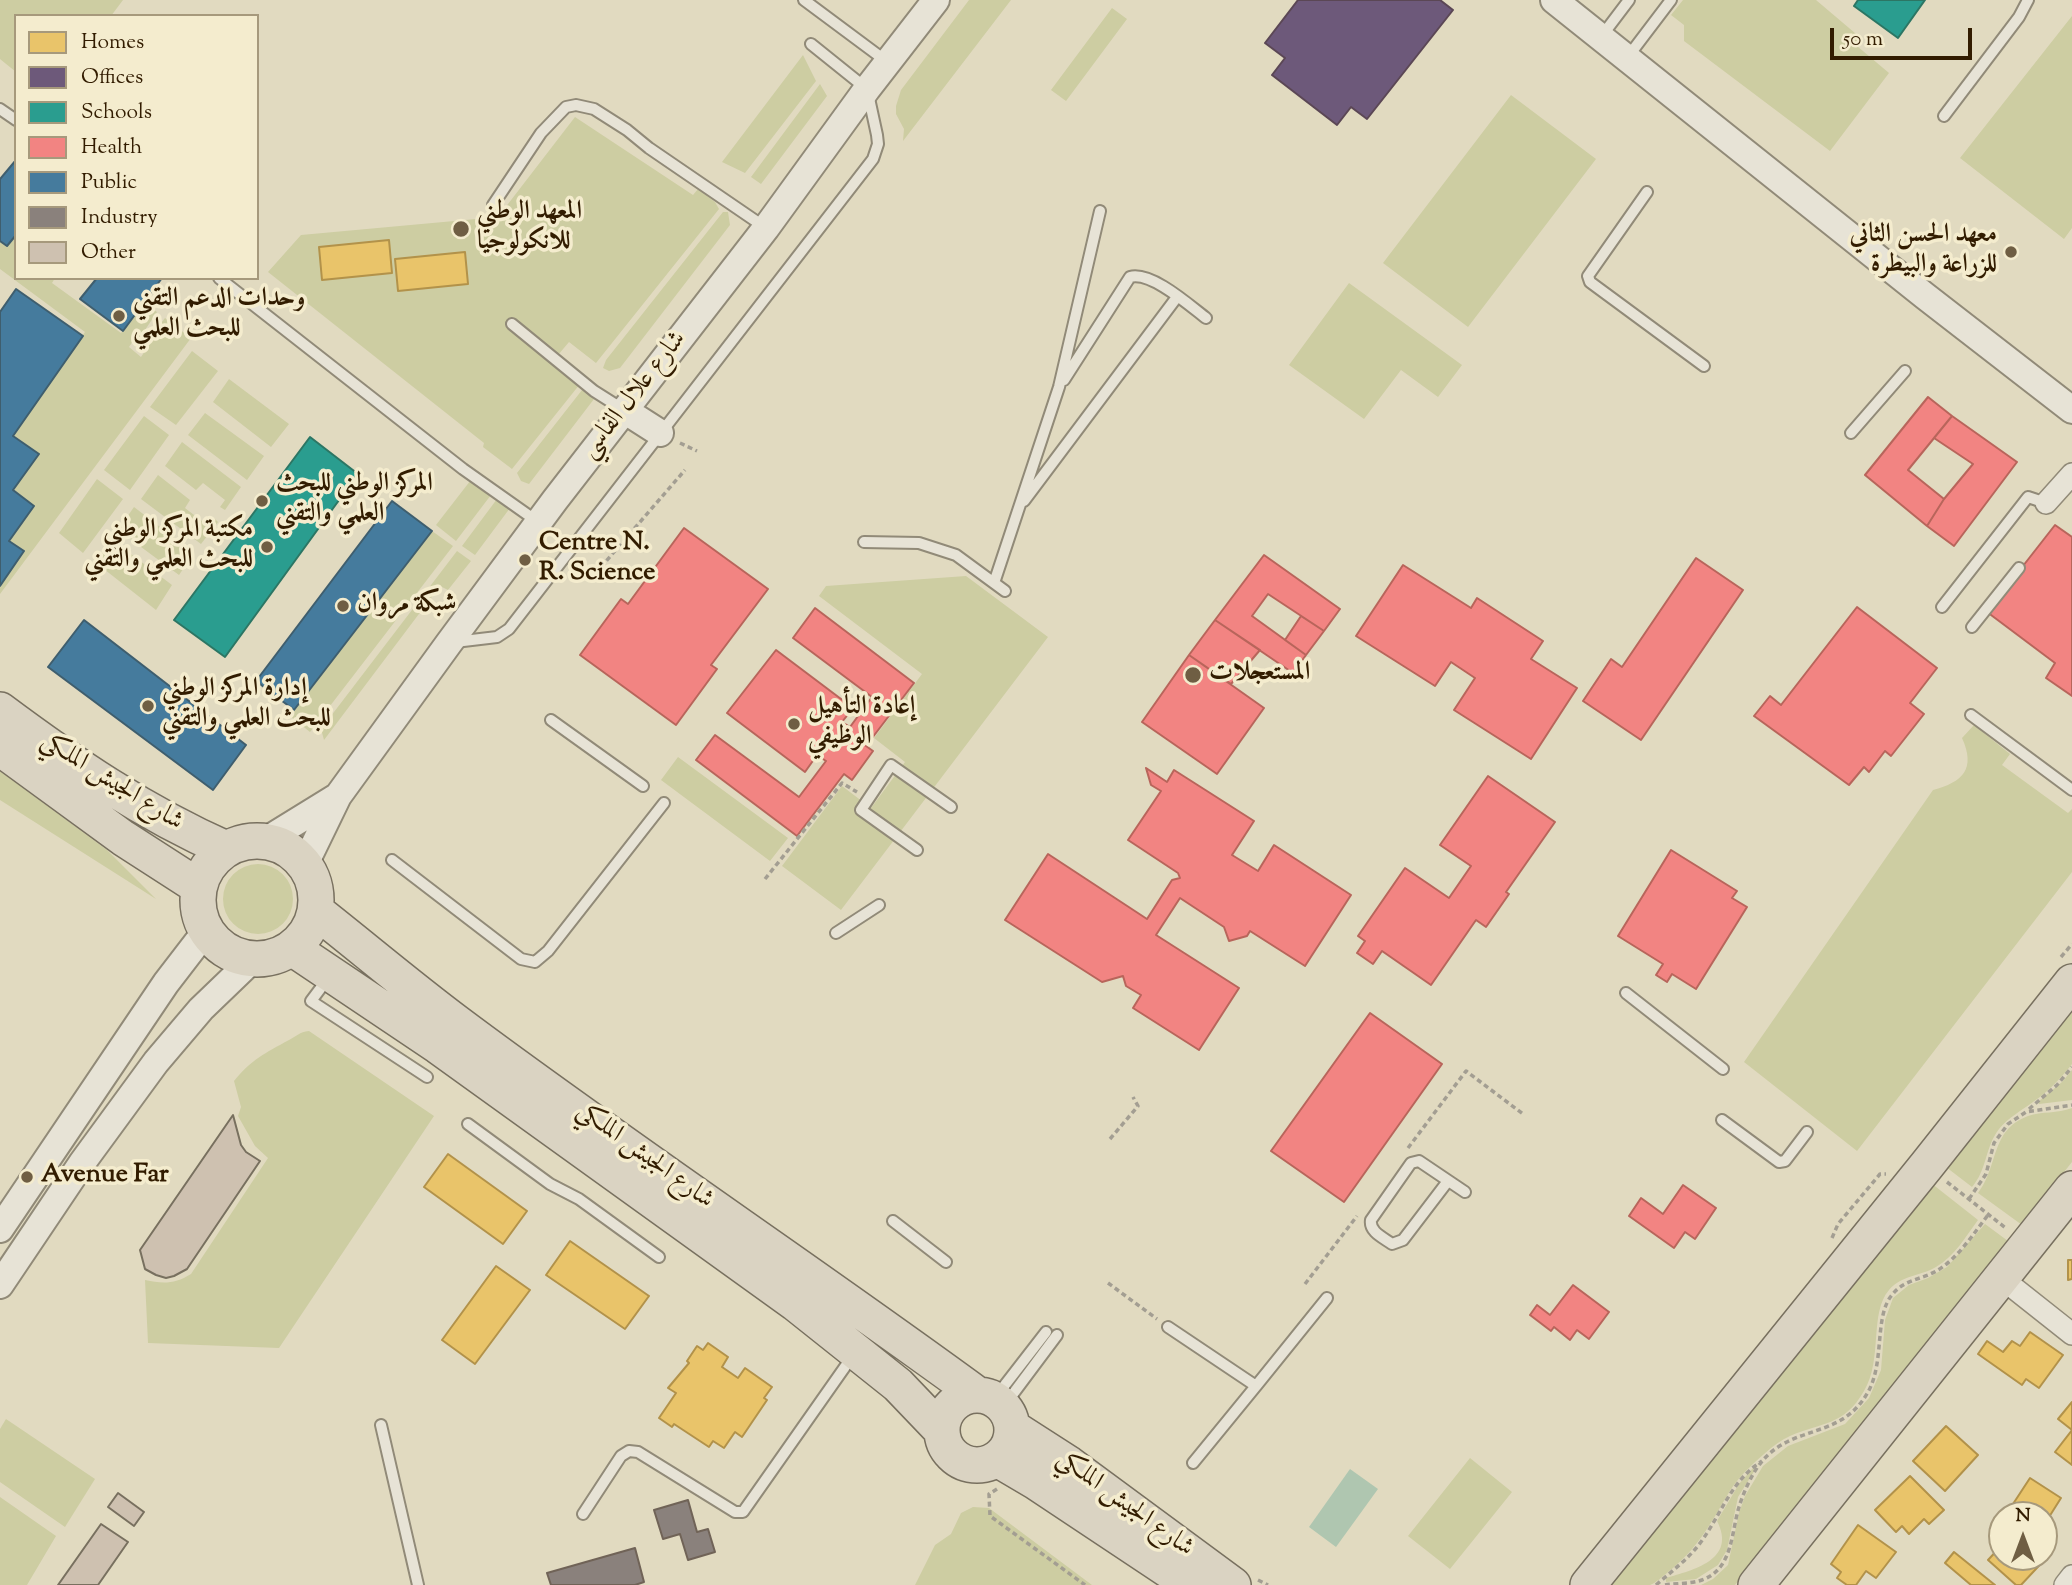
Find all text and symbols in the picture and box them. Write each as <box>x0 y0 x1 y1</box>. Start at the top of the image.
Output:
legend <box>14 14 259 280</box>
scale bar <box>1834 14 1976 58</box>
text: 50 m <box>1843 25 1883 55</box>
text: Homes <box>81 28 144 58</box>
text: Offices <box>81 63 143 93</box>
text: Schools <box>81 98 152 128</box>
text: Health <box>81 133 142 163</box>
text: Public <box>81 168 137 198</box>
place label: المعهد الوطني للانكولوجيا <box>477 198 582 260</box>
text: Industry <box>81 203 158 233</box>
marker: المعهد الوطني للانكولوجيا <box>451 219 471 239</box>
place label: معهد الحسن الثاني للزراعة والبيطرة <box>1850 221 1997 282</box>
text: Other <box>81 238 136 268</box>
marker: معهد الحسن الثاني للزراعة والبيطرة <box>2003 244 2019 260</box>
place label: وحدات الدعم التقني للبحث العلمي <box>133 285 305 346</box>
marker: وحدات الدعم التقني للبحث العلمي <box>111 308 127 324</box>
street label: شارع علال الفاسي <box>575 326 695 466</box>
place label: المركز الوطني للبحث العلمي والتقني <box>276 470 433 532</box>
marker: المركز الوطني للبحث العلمي والتقني <box>254 493 270 509</box>
place label: مكتبة المركز الوطني للبحث العلمي والتقني <box>84 516 253 578</box>
place label: Centre N. R. Science <box>539 529 655 590</box>
marker: مكتبة المركز الوطني للبحث العلمي والتقني <box>259 539 275 555</box>
marker: Centre N. R. Science <box>517 552 533 568</box>
place label: شبكة مروان <box>357 590 457 622</box>
marker: شبكة مروان <box>335 598 351 614</box>
place label: المستعجلات <box>1209 659 1310 691</box>
marker: المستعجلات <box>1183 665 1203 685</box>
place label: إدارة المركز الوطني للبحث العلمي والتقني <box>162 675 331 736</box>
place label: إعادة التأهيل الوظيفي <box>808 693 915 754</box>
marker: إدارة المركز الوطني للبحث العلمي والتقني <box>140 698 156 714</box>
marker: إعادة التأهيل الوظيفي <box>786 716 802 732</box>
street label: شارع الجيش الملكي <box>34 727 188 839</box>
street label: شارع الجيش الملكي <box>569 1097 719 1217</box>
place label: Avenue Far <box>41 1161 169 1193</box>
marker: Avenue Far <box>19 1169 35 1185</box>
street label: شارع الجيش الملكي <box>1049 1445 1199 1565</box>
north arrow <box>1988 1501 2058 1571</box>
text: N <box>2015 1503 2031 1530</box>

